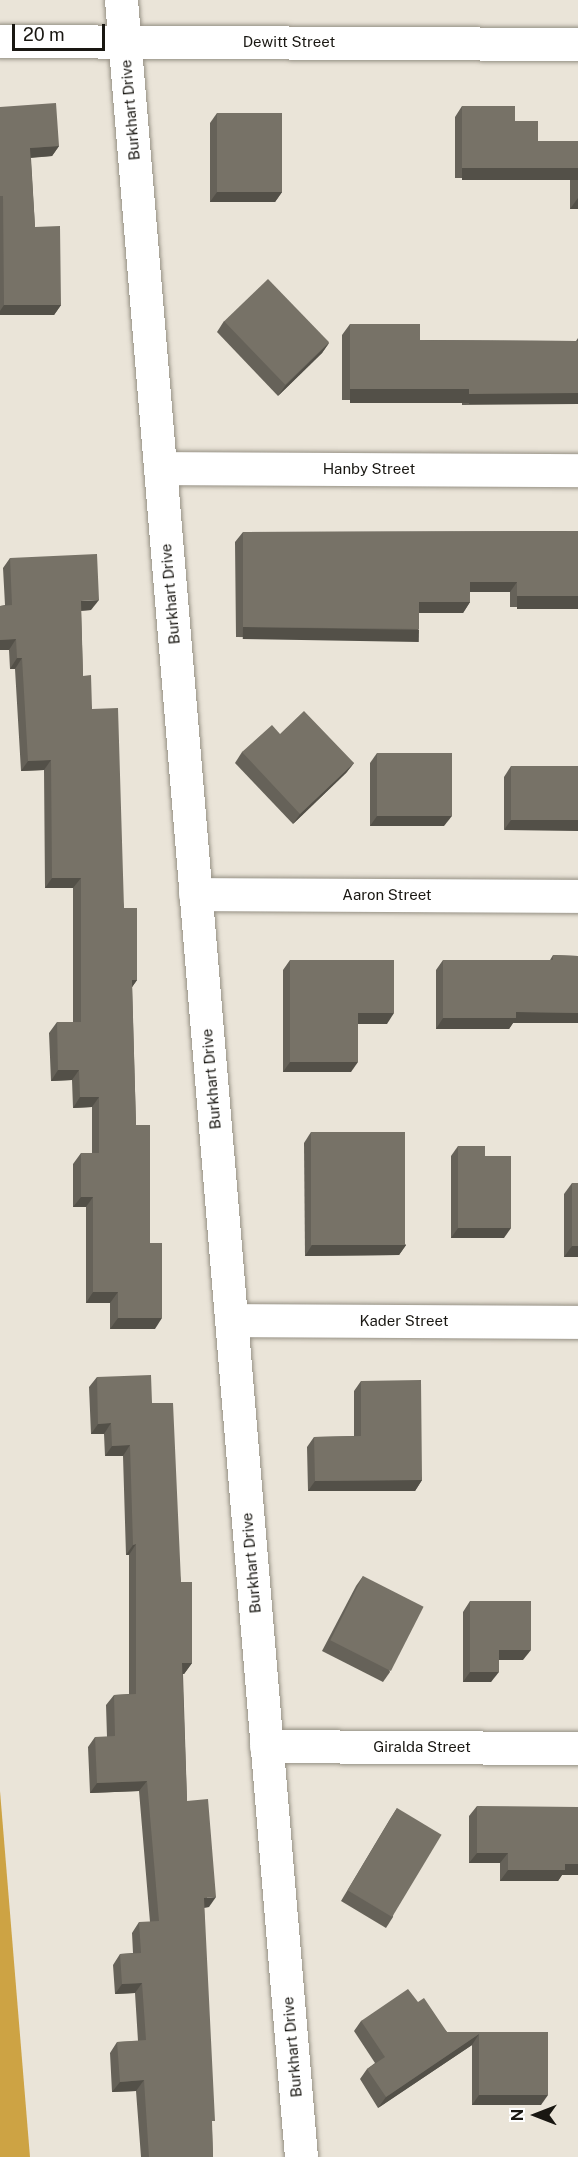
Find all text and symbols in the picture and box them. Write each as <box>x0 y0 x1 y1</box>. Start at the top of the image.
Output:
scale bar <box>15 12 108 50</box>
text: 20 m <box>23 24 65 45</box>
street label: Dewitt Street <box>243 33 335 51</box>
street label: Burkhart Drive <box>117 59 143 161</box>
street label: Hanby Street <box>323 460 415 478</box>
street label: Burkhart Drive <box>157 543 183 645</box>
street label: Aaron Street <box>342 886 432 904</box>
street label: Burkhart Drive <box>198 1028 224 1130</box>
street label: Kader Street <box>359 1312 449 1330</box>
street label: Burkhart Drive <box>238 1512 264 1614</box>
street label: Giralda Street <box>373 1738 471 1756</box>
street label: Burkhart Drive <box>279 1996 305 2098</box>
north arrow <box>506 2085 566 2145</box>
text: N <box>508 2109 527 2121</box>

